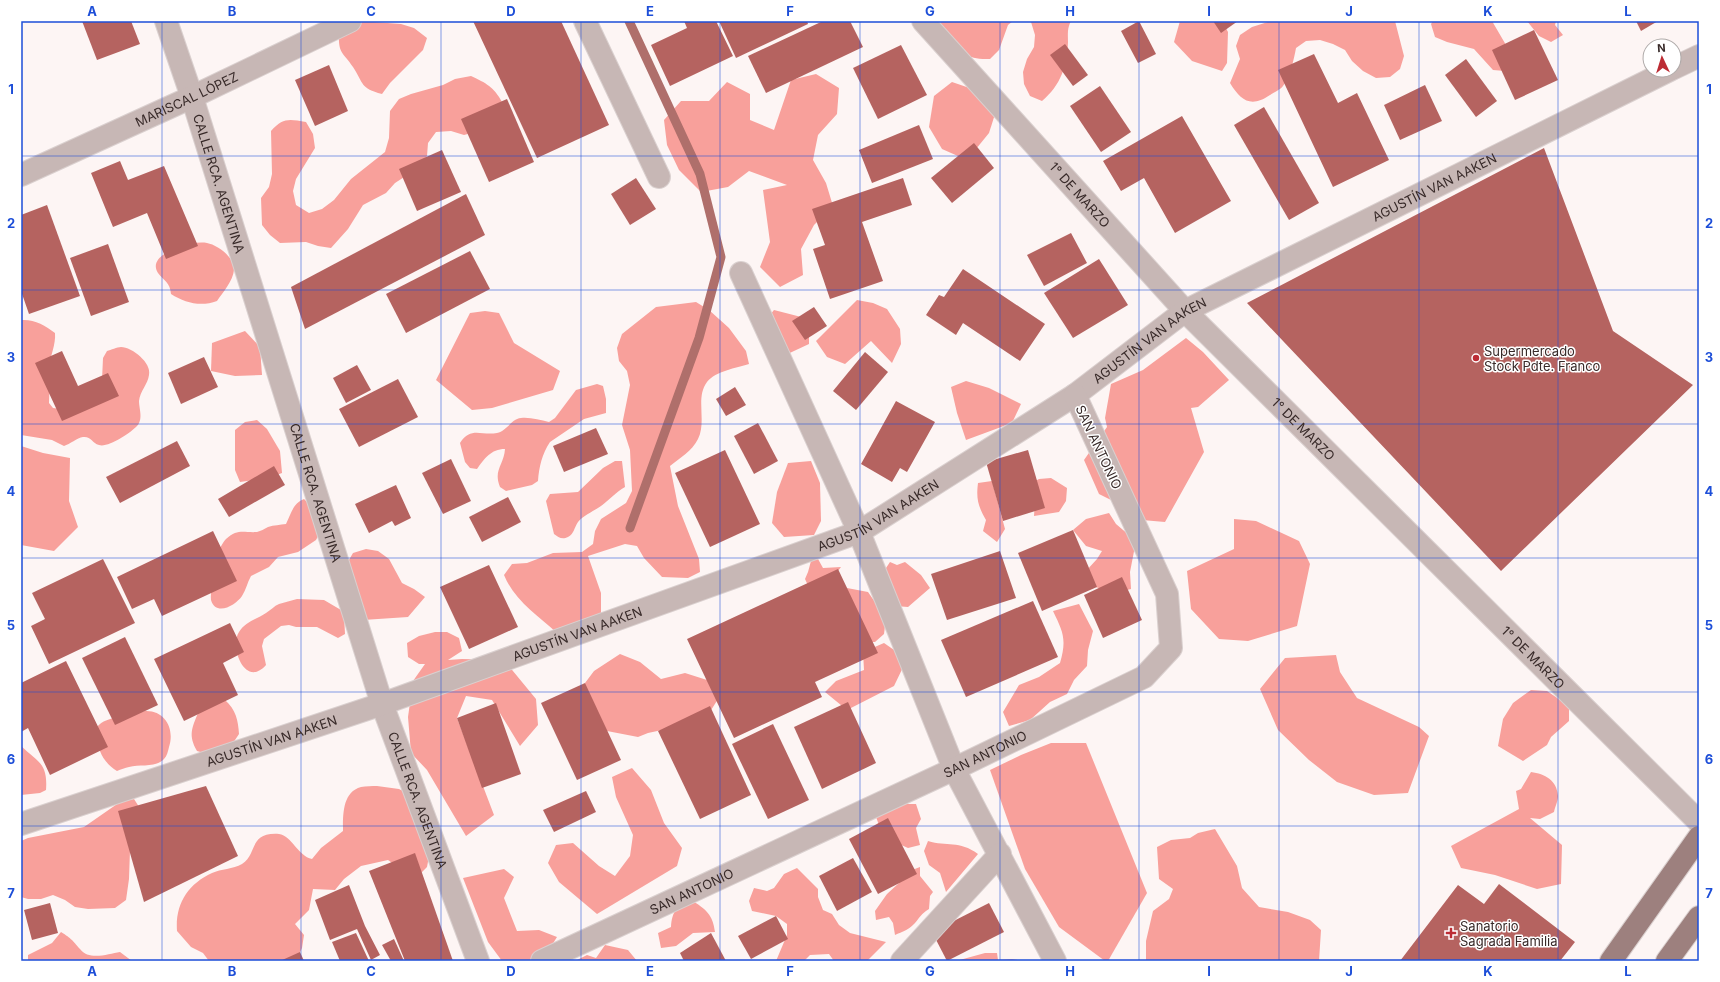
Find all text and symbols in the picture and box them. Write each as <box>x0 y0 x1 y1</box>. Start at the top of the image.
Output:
text: A <box>87 3 97 19</box>
text: B <box>228 3 237 19</box>
text: C <box>366 3 376 19</box>
text: D <box>506 3 516 19</box>
text: E <box>646 3 654 19</box>
text: F <box>786 3 794 19</box>
text: G <box>925 3 935 19</box>
text: H <box>1065 3 1075 19</box>
text: I <box>1207 3 1211 19</box>
text: J <box>1345 3 1353 19</box>
text: K <box>1483 3 1493 19</box>
text: L <box>1624 3 1632 19</box>
north arrow <box>1642 38 1682 78</box>
text: N <box>1657 41 1666 55</box>
street label: MARISCAL LÓPEZ <box>133 68 240 130</box>
text: 1 <box>8 81 14 97</box>
text: 1 <box>1706 81 1712 97</box>
street label: CALLE RCA. AGENTINA <box>190 112 248 255</box>
street label: AGUSTÍN VAN AAKEN <box>1369 150 1499 225</box>
street label: 1° DE MARZO <box>1046 159 1114 231</box>
text: 2 <box>7 215 15 231</box>
text: 2 <box>1705 215 1713 231</box>
street label: AGUSTÍN VAN AAKEN <box>1090 294 1209 387</box>
place label: Supermercado Stock Pdte. Franco <box>1484 343 1601 374</box>
text: 3 <box>7 349 15 365</box>
text: 3 <box>1705 349 1713 365</box>
marker: Supermercado Stock Pdte. Franco <box>1471 353 1481 363</box>
street label: 1° DE MARZO <box>1269 394 1339 464</box>
street label: SAN ANTONIO <box>1073 403 1125 492</box>
street label: CALLE RCA. AGENTINA <box>287 421 345 564</box>
street label: AGUSTÍN VAN AAKEN <box>815 476 942 554</box>
text: 4 <box>7 483 16 499</box>
text: 4 <box>1705 483 1714 499</box>
street label: AGUSTÍN VAN AAKEN <box>510 603 644 664</box>
text: 5 <box>7 617 15 633</box>
text: 5 <box>1705 617 1713 633</box>
street label: 1° DE MARZO <box>1498 623 1568 692</box>
street label: AGUSTÍN VAN AAKEN <box>204 712 339 770</box>
street label: SAN ANTONIO <box>941 727 1029 781</box>
street label: CALLE RCA. AGENTINA <box>385 729 451 871</box>
text: 6 <box>7 751 15 767</box>
text: 6 <box>1705 751 1713 767</box>
street label: SAN ANTONIO <box>647 865 736 918</box>
text: 7 <box>7 885 15 901</box>
text: 7 <box>1705 885 1713 901</box>
place label: Sanatorio Sagrada Familia <box>1460 918 1558 949</box>
marker: Sanatorio Sagrada Familia <box>1445 927 1457 939</box>
text: A <box>87 963 97 979</box>
text: B <box>228 963 237 979</box>
text: C <box>366 963 376 979</box>
text: D <box>506 963 516 979</box>
text: E <box>646 963 654 979</box>
text: F <box>786 963 794 979</box>
text: G <box>925 963 935 979</box>
text: H <box>1065 963 1075 979</box>
text: I <box>1207 963 1211 979</box>
text: J <box>1345 963 1353 979</box>
text: K <box>1483 963 1493 979</box>
text: L <box>1624 963 1632 979</box>

